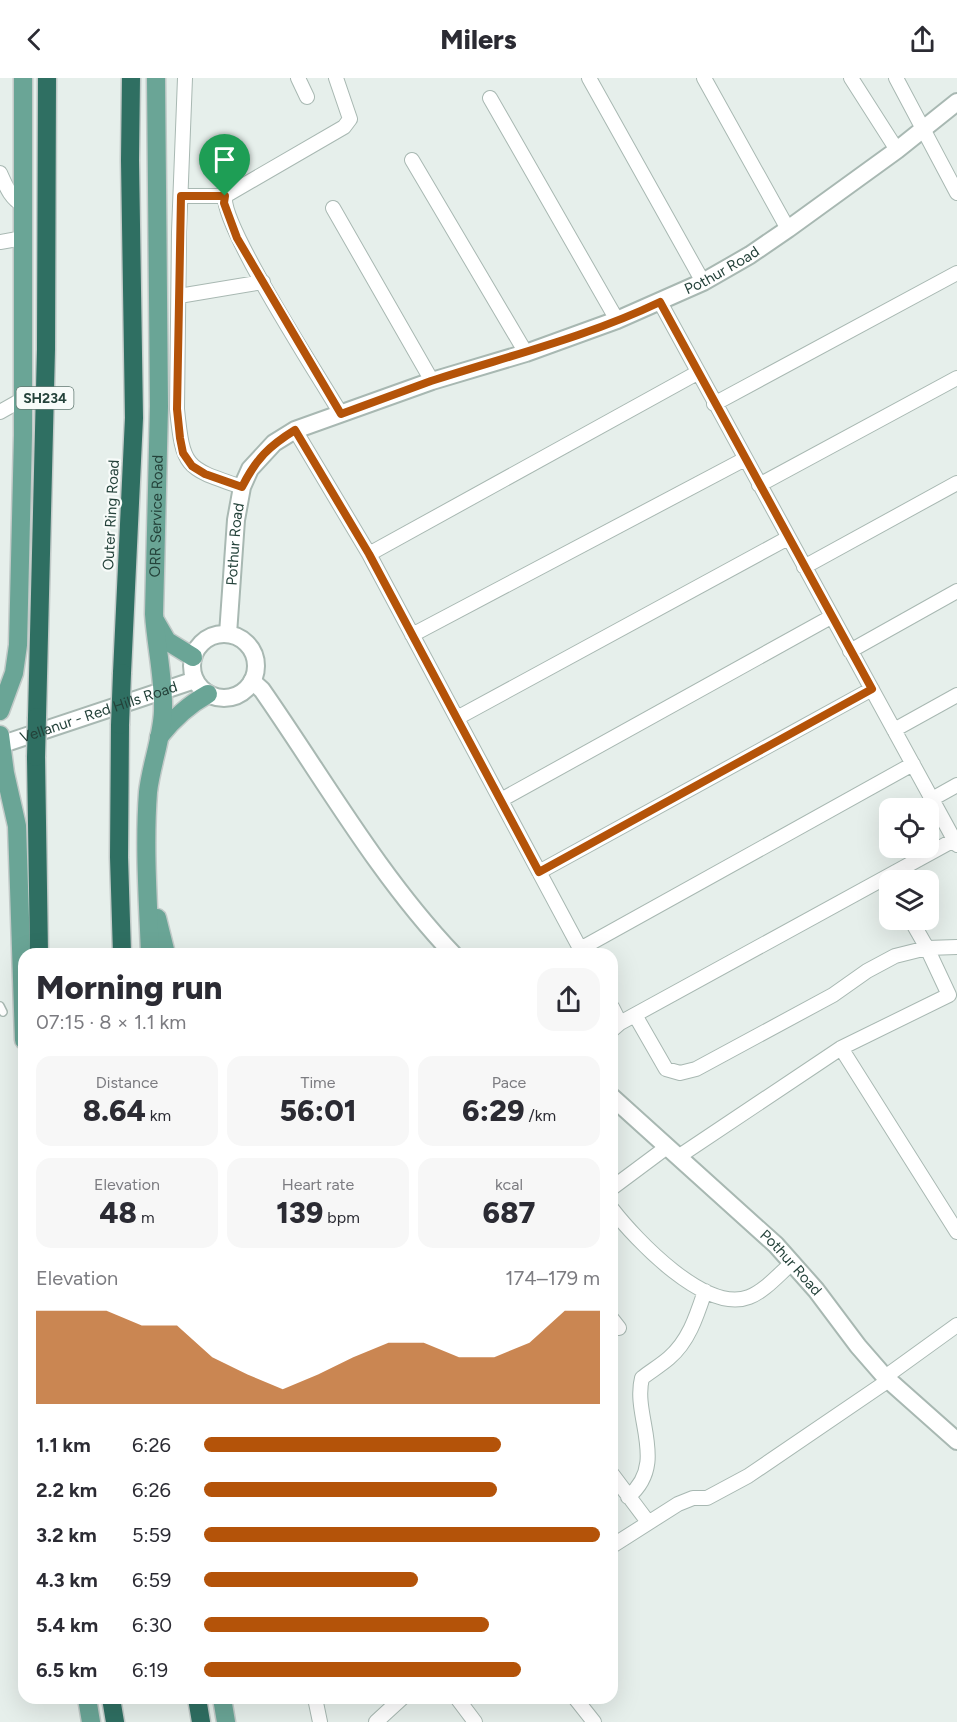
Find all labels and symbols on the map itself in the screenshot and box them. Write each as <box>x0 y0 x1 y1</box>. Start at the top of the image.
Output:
pin <box>199 134 250 196</box>
street label: Pothur Road <box>682 242 763 298</box>
road number: SH234 <box>16 387 74 409</box>
street label: ORR Service Road <box>146 455 167 578</box>
street label: Outer Ring Road <box>99 459 123 571</box>
street label: Pothur Road <box>222 501 248 586</box>
street label: Vellanur - Red Hills Road <box>18 678 180 747</box>
street label: Pothur Road <box>756 1226 826 1299</box>

